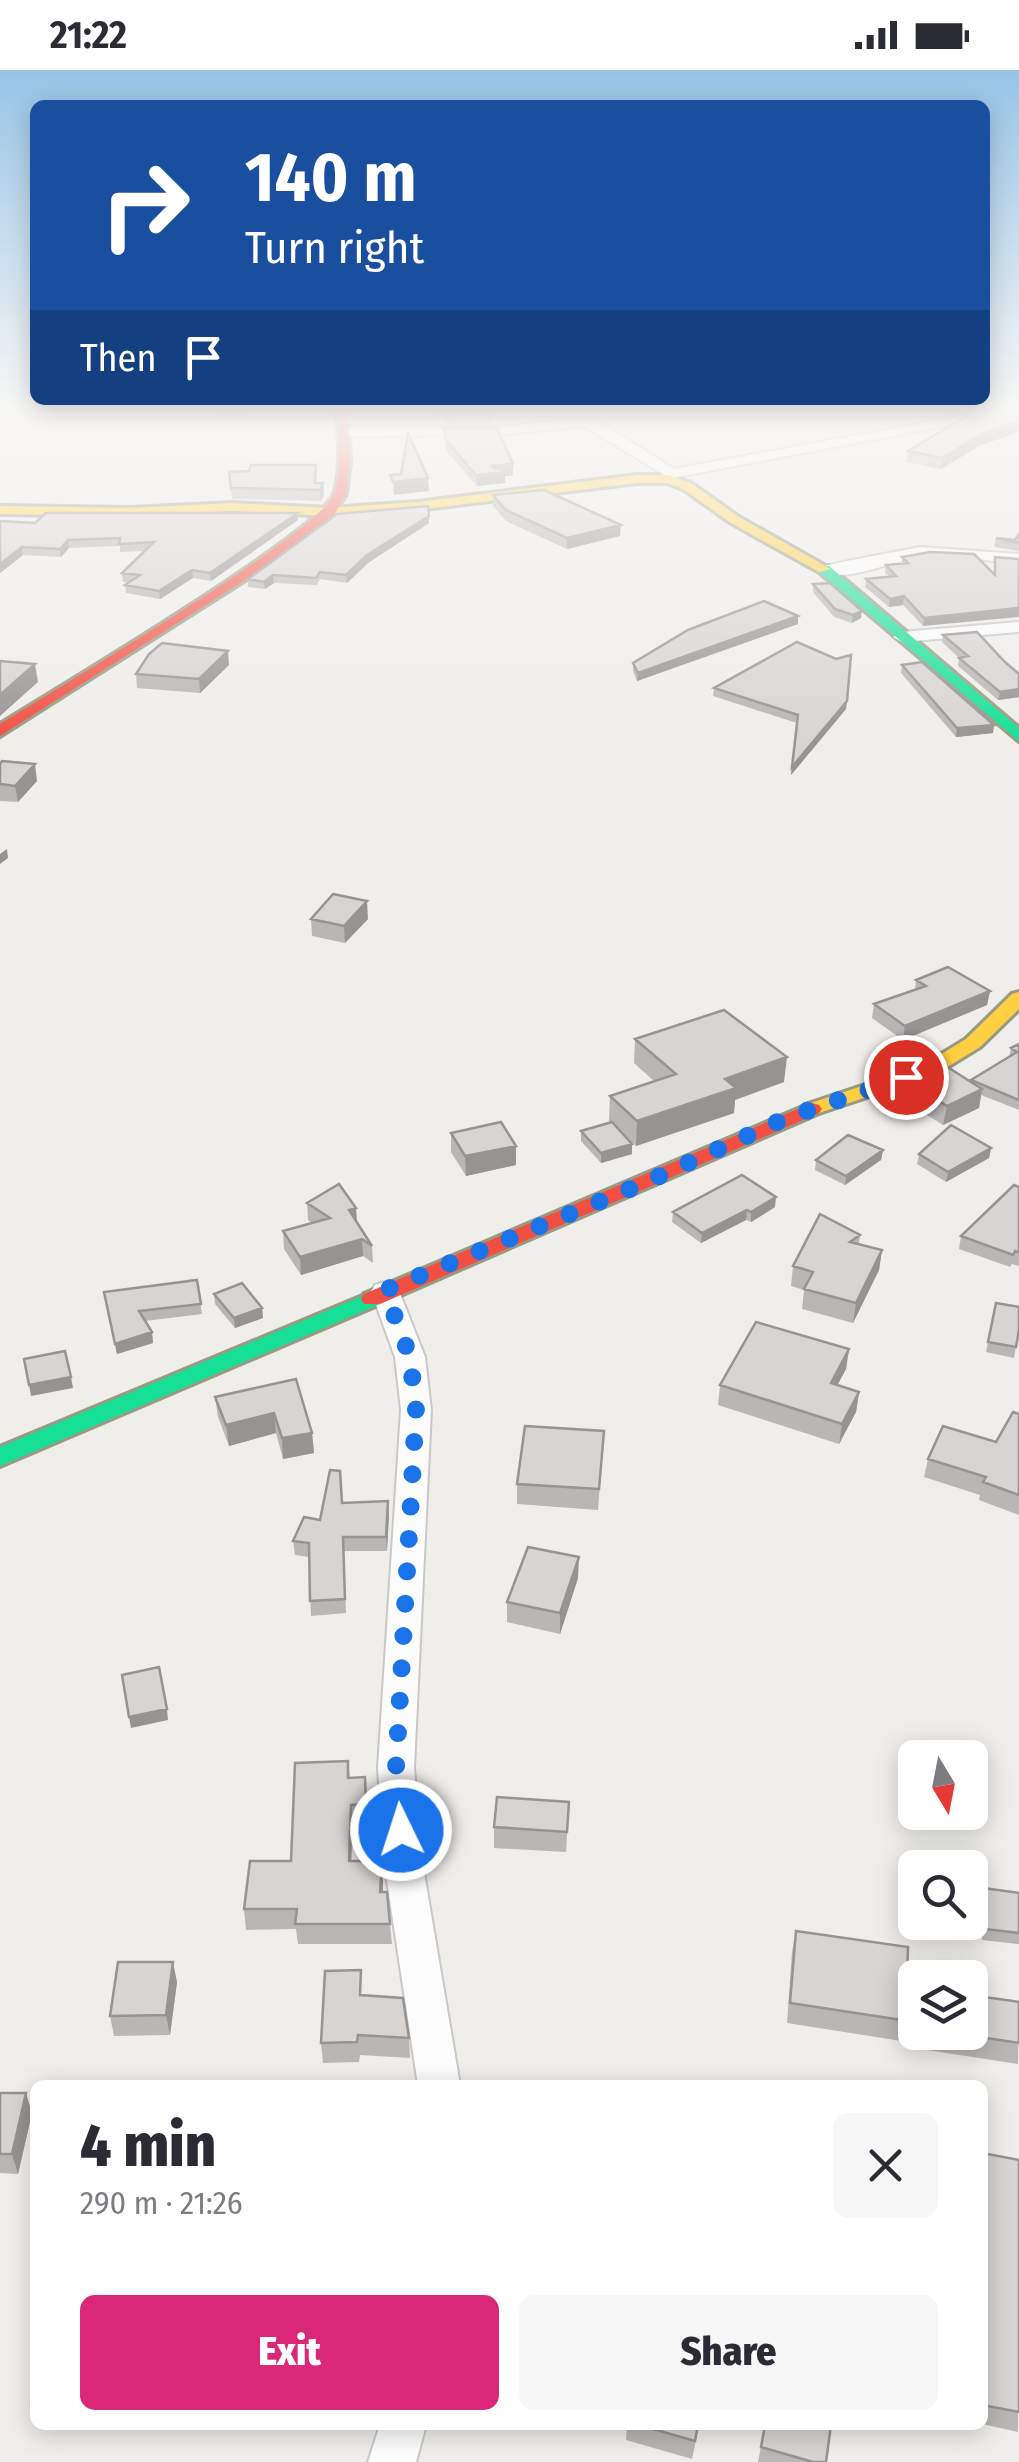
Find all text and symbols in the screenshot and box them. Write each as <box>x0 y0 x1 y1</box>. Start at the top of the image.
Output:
text: 21:22 <box>50 12 127 58</box>
text: 140 m <box>245 136 417 220</box>
icon: right <box>80 140 210 270</box>
text: Turn right <box>245 221 424 275</box>
icon: arrive <box>176 330 231 385</box>
text: Then <box>80 335 156 381</box>
pin <box>864 1035 949 1120</box>
icon: arrive <box>879 1050 934 1105</box>
north arrow <box>898 1740 988 1830</box>
map controls <box>898 1740 988 2050</box>
position arrow <box>349 1778 453 1882</box>
button: search <box>898 1850 988 1940</box>
button: layers <box>898 1960 988 2050</box>
text: 4 min <box>80 2110 216 2182</box>
button: close <box>833 2113 938 2218</box>
text: 290 m · 21:26 <box>80 2184 243 2222</box>
button: Exit <box>80 2295 499 2410</box>
button: Share <box>519 2295 938 2410</box>

